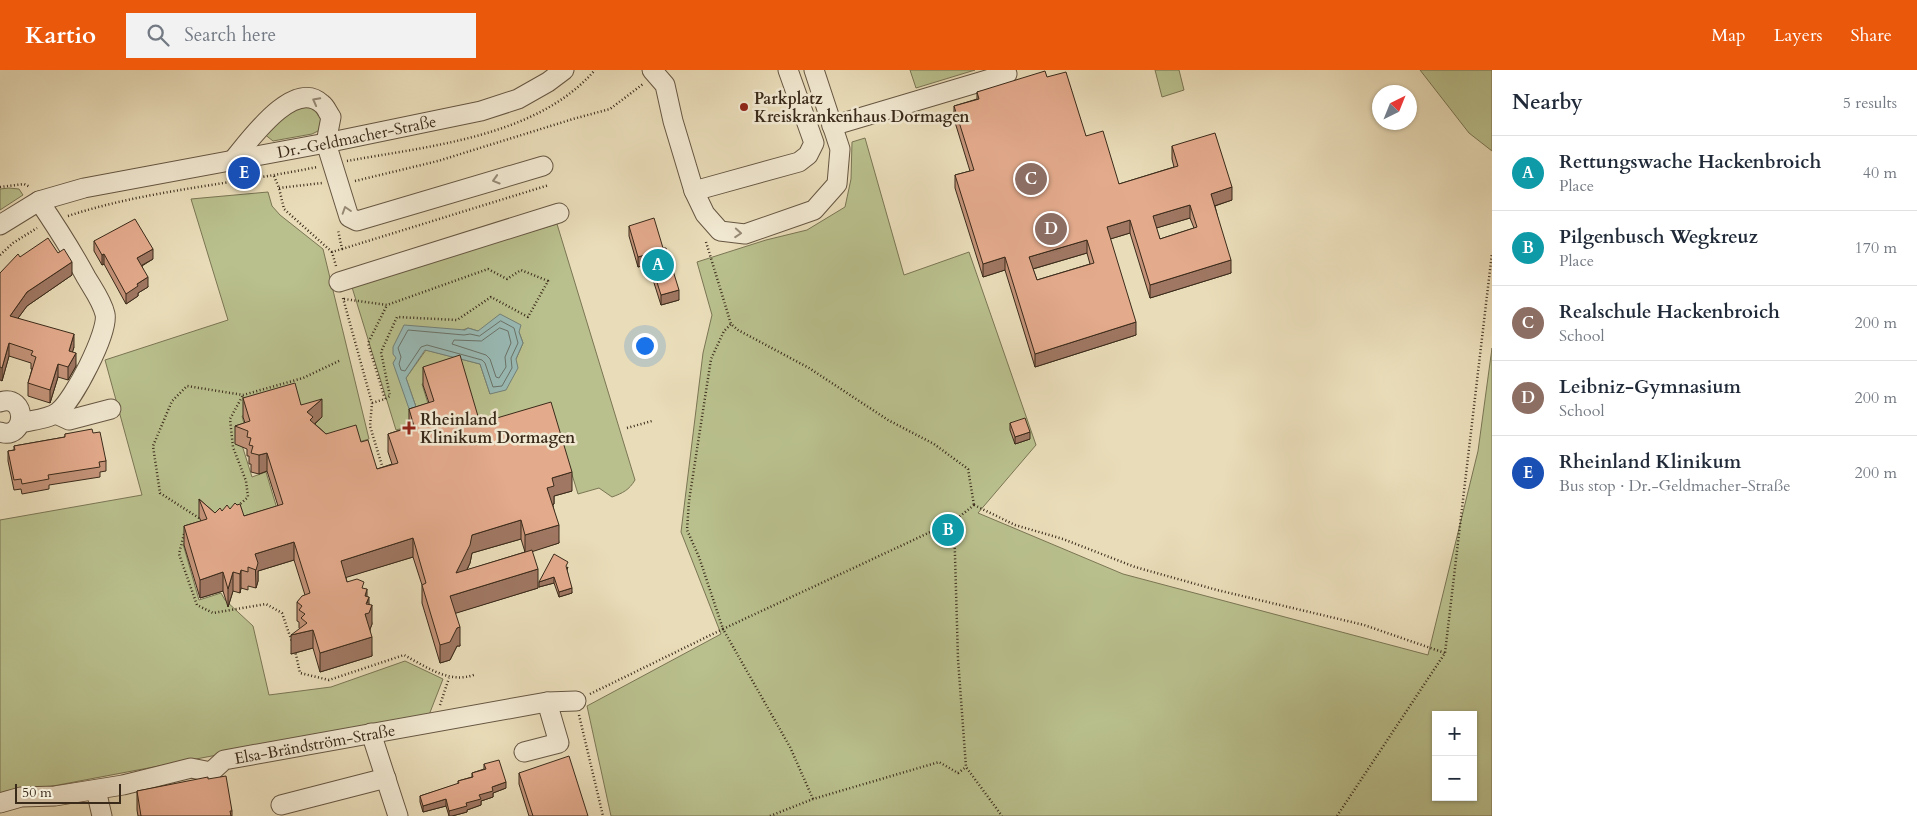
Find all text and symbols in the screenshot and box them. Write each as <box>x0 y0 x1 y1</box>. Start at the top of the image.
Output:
search box <box>126 13 476 58</box>
text: Kartio <box>25 19 96 52</box>
icon: search <box>144 21 172 49</box>
text: Search here <box>184 22 276 48</box>
text: Map <box>1711 23 1746 48</box>
text: Layers <box>1774 23 1823 48</box>
text: Share <box>1851 23 1892 48</box>
north arrow <box>1372 85 1417 130</box>
place label: Parkplatz Kreiskrankenhaus Dormagen <box>754 88 970 128</box>
text: Nearby <box>1512 88 1583 117</box>
text: 5 results <box>1843 92 1897 114</box>
one-way arrow <box>312 97 321 107</box>
marker: Parkplatz Kreiskrankenhaus Dormagen <box>738 101 750 113</box>
street label: Dr.-Geldmacher-Straße <box>275 111 438 164</box>
text: Rettungswache Hackenbroich <box>1559 149 1821 175</box>
pin: E <box>228 154 260 192</box>
pin: C <box>1015 160 1047 198</box>
text: A <box>1522 162 1534 184</box>
text: 40 m <box>1863 162 1897 184</box>
one-way arrow <box>492 175 500 185</box>
text: Place <box>1559 175 1594 197</box>
one-way arrow <box>342 206 352 214</box>
pin: D <box>1035 210 1067 248</box>
text: Pilgenbusch Wegkreuz <box>1559 224 1758 250</box>
one-way arrow <box>734 227 742 238</box>
text: B <box>1522 237 1534 259</box>
text: 170 m <box>1855 237 1897 259</box>
pin: A <box>642 246 674 284</box>
text: Place <box>1559 250 1594 272</box>
text: Realschule Hackenbroich <box>1559 299 1780 325</box>
text: C <box>1522 312 1534 334</box>
text: 200 m <box>1855 312 1897 334</box>
text: School <box>1559 325 1604 347</box>
your location <box>632 333 658 359</box>
text: Leibniz-Gymnasium <box>1559 374 1741 400</box>
text: D <box>1521 387 1535 409</box>
text: 200 m <box>1855 387 1897 409</box>
text: School <box>1559 400 1604 422</box>
place label: Rheinland Klinikum Dormagen <box>420 409 576 449</box>
marker: Rheinland Klinikum Dormagen <box>402 421 416 435</box>
text: Rheinland Klinikum <box>1559 449 1741 475</box>
text: E <box>1523 462 1533 484</box>
text: 200 m <box>1855 462 1897 484</box>
text: Bus stop · Dr.-Geldmacher-Straße <box>1559 475 1790 497</box>
pin: B <box>932 511 964 549</box>
map controls <box>1432 711 1477 801</box>
button: + <box>1432 711 1477 756</box>
street label: Elsa-Brändström-Straße <box>233 719 397 770</box>
button: − <box>1432 756 1477 801</box>
scale bar <box>15 781 121 804</box>
text: 50 m <box>22 783 52 802</box>

